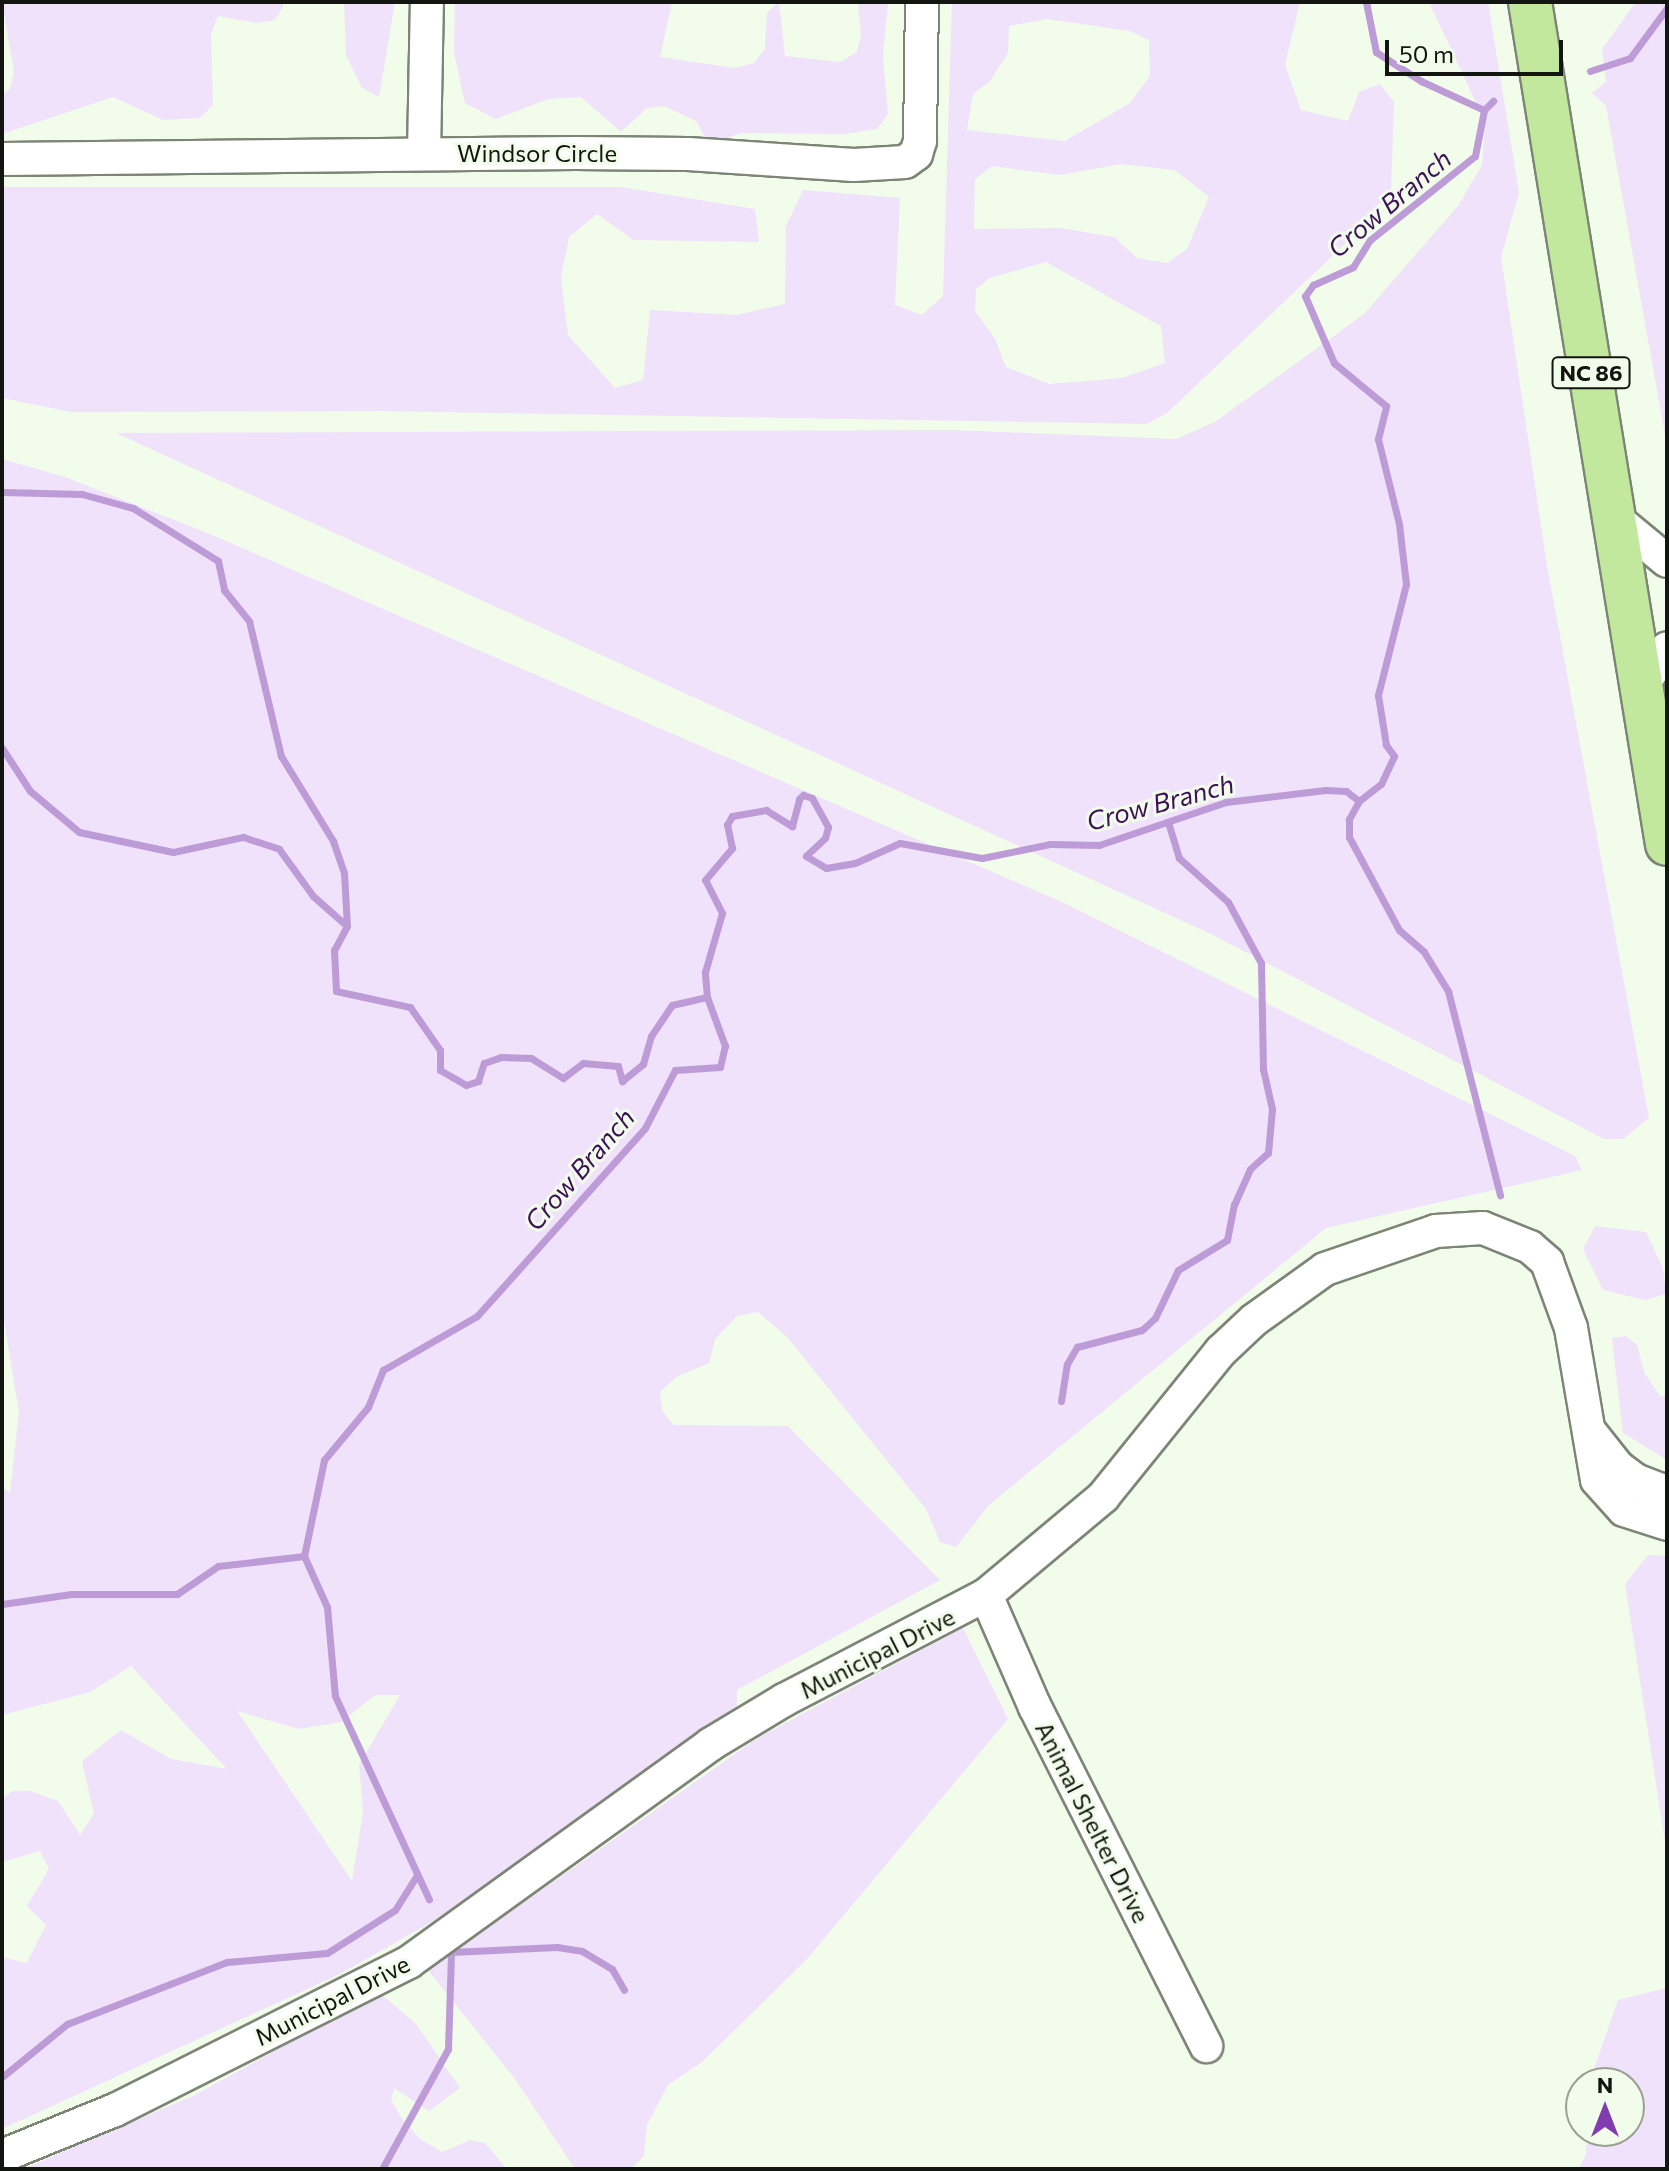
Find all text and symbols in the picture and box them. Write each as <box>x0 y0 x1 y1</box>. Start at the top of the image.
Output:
scale bar <box>1389 24 1567 74</box>
text: 50 m <box>1399 39 1454 68</box>
street label: Windsor Circle <box>457 139 617 167</box>
water label: Crow Branch <box>1321 142 1457 264</box>
road number: NC 86 <box>1551 355 1631 391</box>
water label: Crow Branch <box>1083 767 1237 837</box>
water label: Crow Branch <box>518 1102 640 1236</box>
street label: Municipal Drive <box>795 1602 959 1704</box>
street label: Animal Shelter Drive <box>1030 1717 1156 1927</box>
street label: Municipal Drive <box>250 1949 414 2051</box>
north arrow <box>1565 2067 1645 2147</box>
text: N <box>1597 2071 1613 2098</box>

